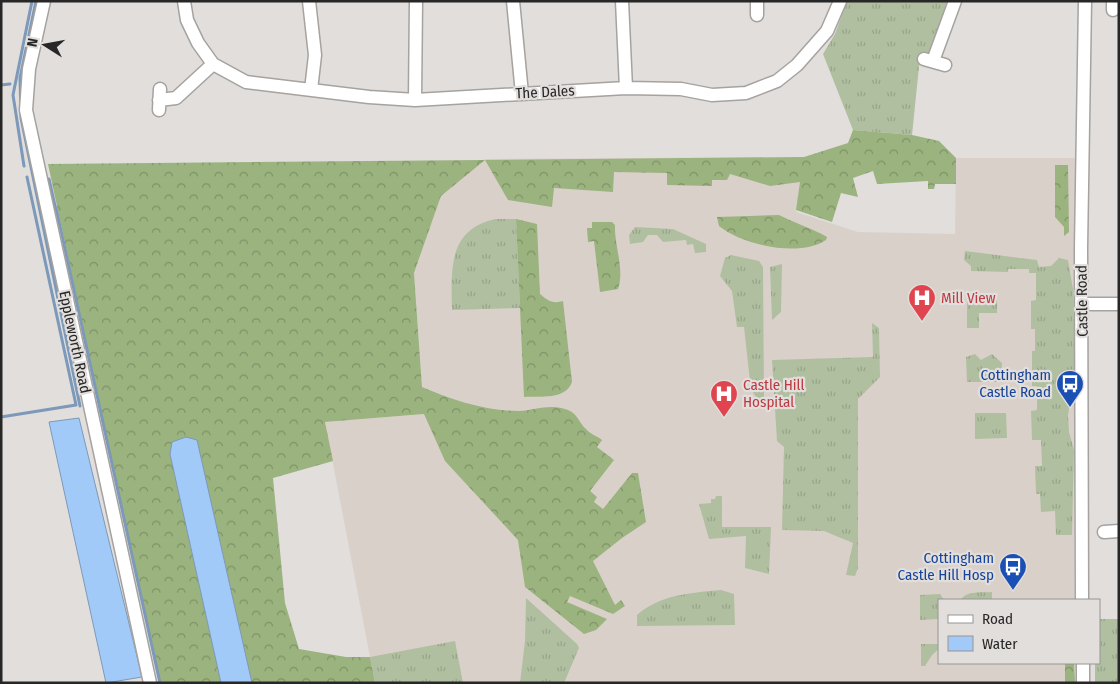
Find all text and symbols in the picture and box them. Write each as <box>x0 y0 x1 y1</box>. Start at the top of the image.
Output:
north arrow <box>20 20 70 70</box>
text: N <box>24 37 42 48</box>
street label: The Dales <box>515 81 575 103</box>
street label: Castle Road <box>1072 265 1092 337</box>
hospital icon: Mill View <box>907 283 937 322</box>
street label: Eppleworth Road <box>55 289 95 395</box>
place label: Mill View <box>941 289 996 307</box>
place label: Cottingham Castle Road <box>979 366 1051 401</box>
bus stop icon: Cottingham Castle Road <box>1055 369 1085 408</box>
place label: Castle Hill Hospital <box>743 376 805 411</box>
hospital icon: Castle Hill Hospital <box>709 379 739 418</box>
place label: Cottingham Castle Hill Hosp <box>898 549 994 584</box>
bus stop icon: Cottingham Castle Hill Hosp <box>998 552 1028 591</box>
legend <box>938 599 1100 664</box>
text: Road <box>982 610 1013 628</box>
text: Water <box>982 635 1018 653</box>

